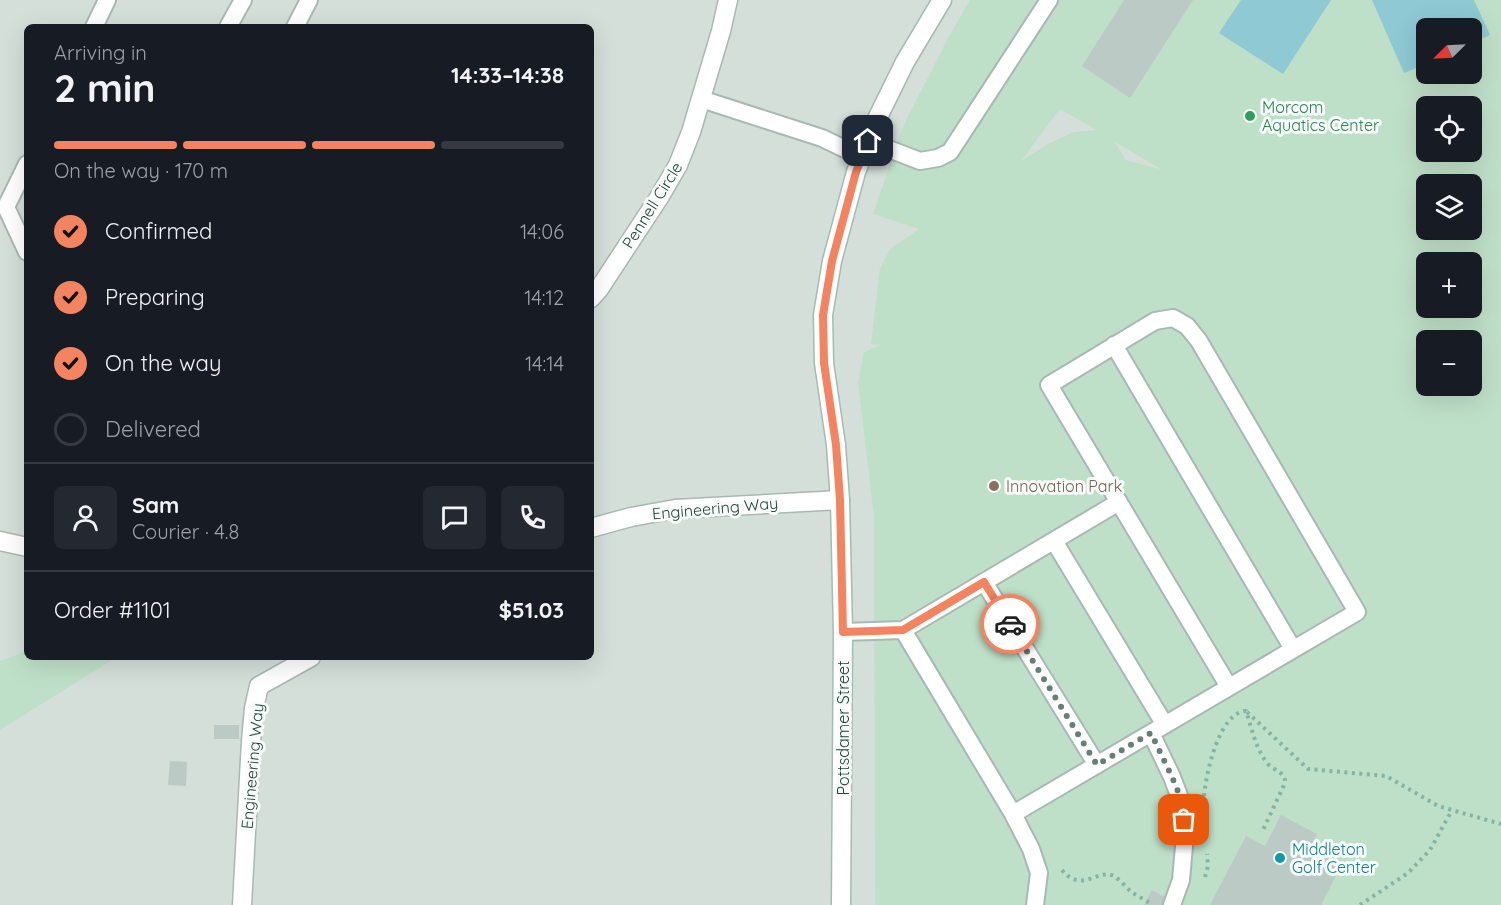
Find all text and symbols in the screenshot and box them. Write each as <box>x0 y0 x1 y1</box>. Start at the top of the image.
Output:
north arrow <box>1416 18 1482 84</box>
map controls <box>1416 18 1482 396</box>
text: Arriving in <box>54 40 147 65</box>
text: 14:33–14:38 <box>451 61 564 89</box>
text: 2 min <box>54 63 156 112</box>
button: locate <box>1416 96 1482 162</box>
place label: Morcom Aquatics Center <box>1262 97 1379 135</box>
marker: Morcom Aquatics Center <box>1243 109 1257 123</box>
pin <box>842 115 893 166</box>
icon: home <box>851 124 884 157</box>
text: On the way · 170 m <box>54 158 228 183</box>
street label: Pennell Circle <box>617 158 687 252</box>
button: layers <box>1416 174 1482 240</box>
icon: check <box>54 215 87 248</box>
text: Confirmed <box>105 217 212 245</box>
text: 14:06 <box>520 219 564 244</box>
button: + <box>1416 252 1482 318</box>
icon: check <box>54 281 87 314</box>
text: Preparing <box>105 283 205 311</box>
text: 14:12 <box>524 285 564 310</box>
button: − <box>1416 330 1482 396</box>
icon: check <box>54 347 87 380</box>
text: On the way <box>105 349 221 377</box>
text: 14:14 <box>525 351 564 376</box>
text: Delivered <box>105 415 201 443</box>
place label: Innovation Park <box>1006 476 1122 496</box>
marker: Innovation Park <box>987 479 1001 493</box>
button: person <box>54 486 117 549</box>
button: chat <box>423 486 486 549</box>
button: phone <box>501 486 564 549</box>
text: Sam <box>132 491 179 519</box>
street label: Engineering Way <box>651 493 779 523</box>
text: Courier · 4.8 <box>132 519 239 544</box>
courier <box>980 594 1040 654</box>
text: Order #1101 <box>54 596 171 624</box>
text: $51.03 <box>499 596 564 624</box>
icon: car <box>994 608 1027 641</box>
street label: Pottsdamer Street <box>833 661 853 796</box>
street label: Engineering Way <box>237 702 267 830</box>
pin <box>1158 794 1209 845</box>
icon: bag <box>1167 803 1200 836</box>
place label: Middleton Golf Center <box>1292 839 1376 877</box>
marker: Middleton Golf Center <box>1273 851 1287 865</box>

